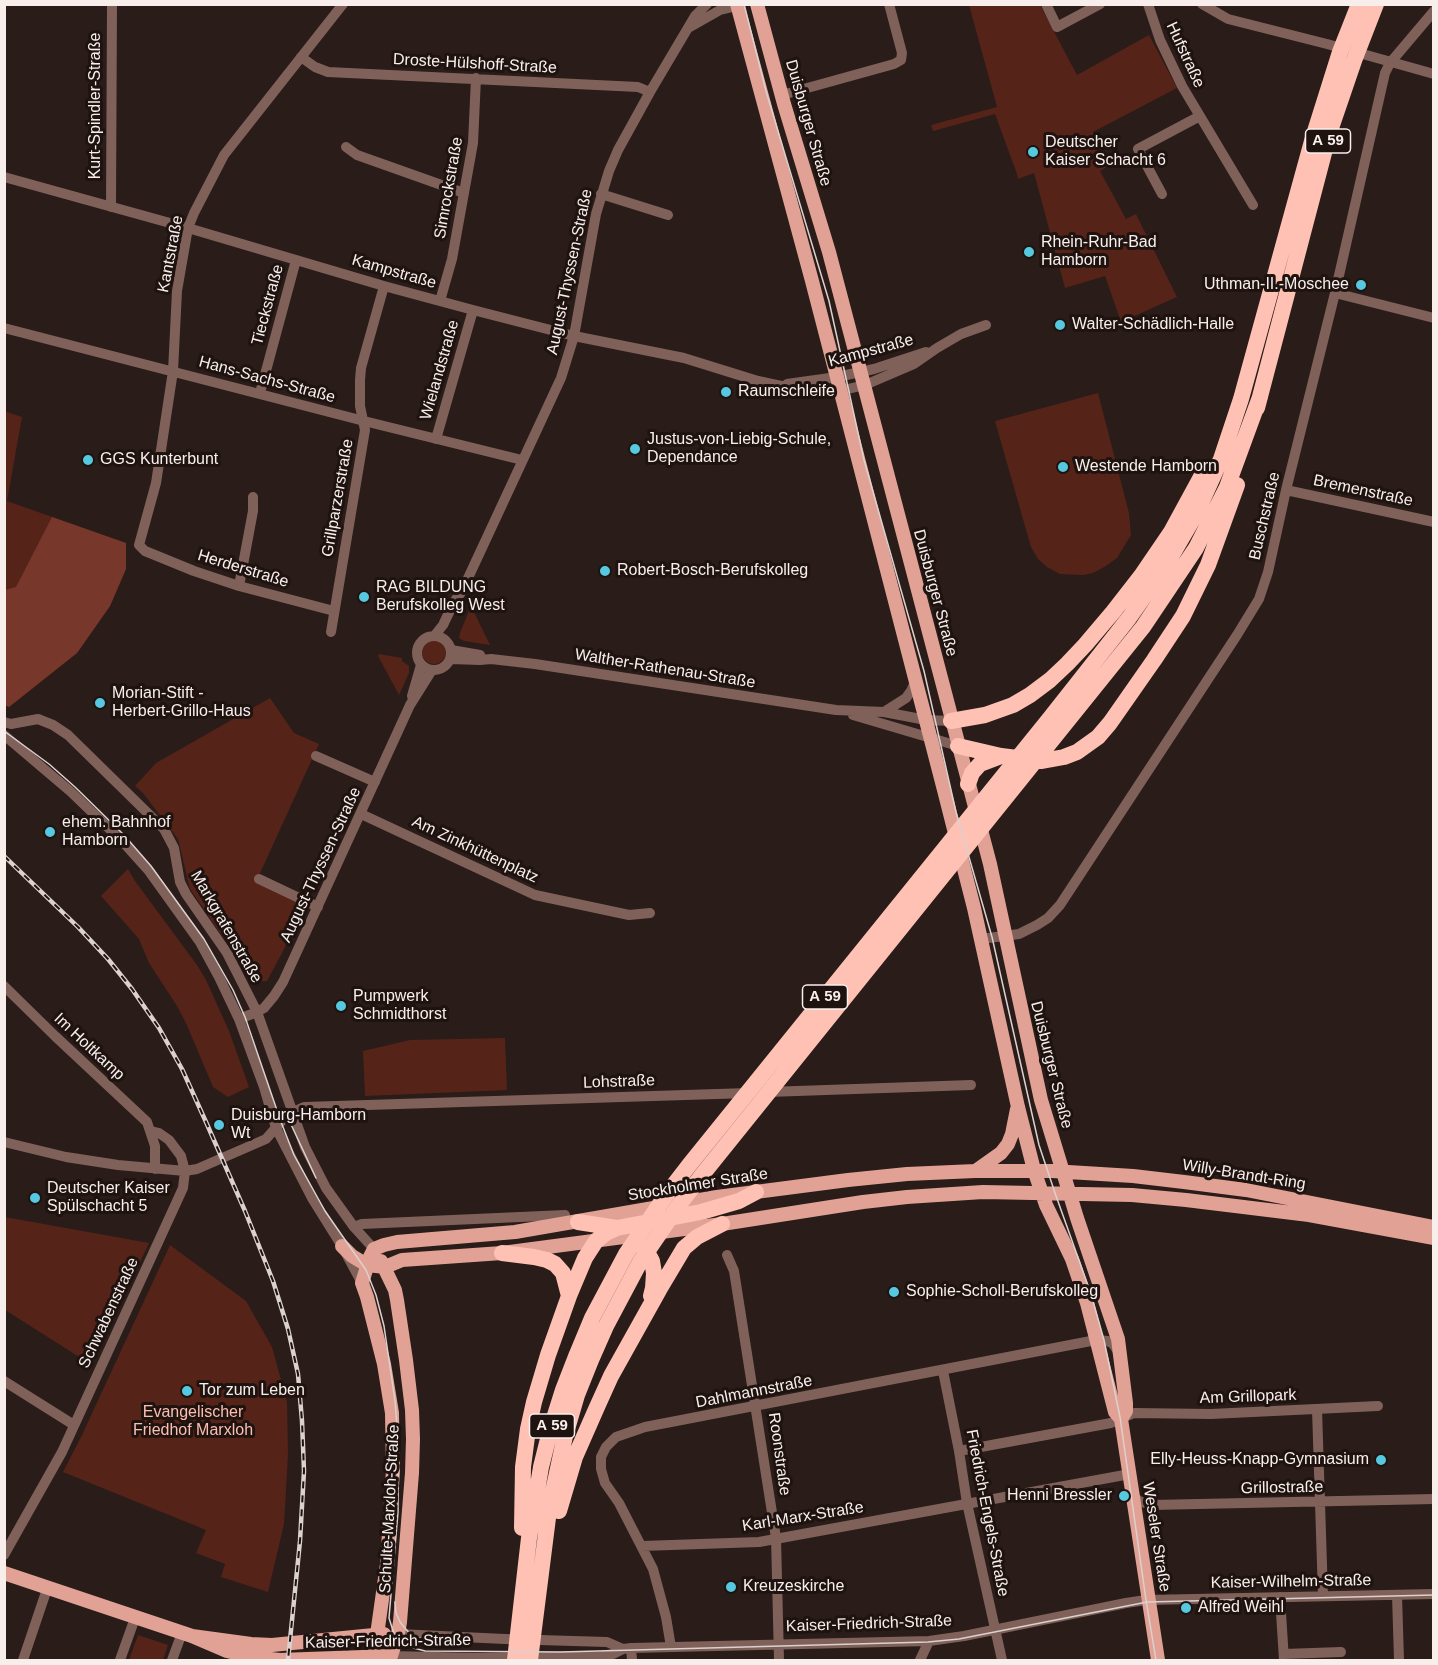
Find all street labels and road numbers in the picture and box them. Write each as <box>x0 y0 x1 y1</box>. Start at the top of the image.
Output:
street label: Hufstraße <box>1161 19 1209 91</box>
street label: Kurt-Spindler-Straße <box>86 33 106 179</box>
street label: Droste-Hülshoff-Straße <box>393 50 557 78</box>
street label: Duisburger Straße <box>781 58 835 188</box>
road number: A 59 <box>1306 129 1350 153</box>
street label: Simrockstraße <box>431 136 467 240</box>
street label: August-Thyssen-Straße <box>543 187 597 357</box>
street label: Kantstraße <box>154 214 188 294</box>
street label: Kampstraße <box>349 251 439 293</box>
street label: Tieckstraße <box>248 262 288 348</box>
street label: Wielandstraße <box>417 318 463 422</box>
street label: Kampstraße <box>826 330 916 372</box>
street label: Hans-Sachs-Straße <box>197 353 337 407</box>
street label: Grillparzerstraße <box>318 438 358 558</box>
street label: Buschstraße <box>1246 470 1284 562</box>
street label: Bremenstraße <box>1311 471 1415 511</box>
street label: Duisburger Straße <box>909 527 961 659</box>
street label: Herderstraße <box>195 546 291 592</box>
street label: Walther-Rathenau-Straße <box>573 645 757 693</box>
street label: August-Thyssen-Straße <box>277 784 365 946</box>
street label: Am Zinkhüttenplatz <box>409 812 541 888</box>
street label: Markgrafenstraße <box>186 868 266 986</box>
road number: A 59 <box>802 985 848 1009</box>
street label: Duisburger Straße <box>1026 999 1076 1131</box>
street label: Im Holtkamp <box>50 1009 128 1085</box>
street label: Lohstraße <box>583 1071 655 1093</box>
street label: Willy-Brandt-Ring <box>1181 1156 1307 1194</box>
street label: Stockholmer Straße <box>627 1164 769 1206</box>
street label: Schwabenstraße <box>75 1255 143 1371</box>
street label: Dahlmannstraße <box>694 1371 814 1413</box>
street label: Am Grillopark <box>1199 1386 1297 1408</box>
street label: Roonstraße <box>764 1411 794 1497</box>
road number: A 59 <box>530 1414 574 1438</box>
street label: Schulte-Marxloh-Straße <box>376 1424 404 1594</box>
street label: Friedrich-Engels-Straße <box>961 1428 1013 1598</box>
street label: Grillostraße <box>1240 1478 1324 1498</box>
street label: Weseler Straße <box>1138 1481 1174 1593</box>
street label: Karl-Marx-Straße <box>741 1498 865 1536</box>
street label: Kaiser-Wilhelm-Straße <box>1210 1571 1372 1593</box>
street label: Kaiser-Friedrich-Straße <box>786 1612 952 1636</box>
street label: Kaiser-Friedrich-Straße <box>305 1631 471 1653</box>

